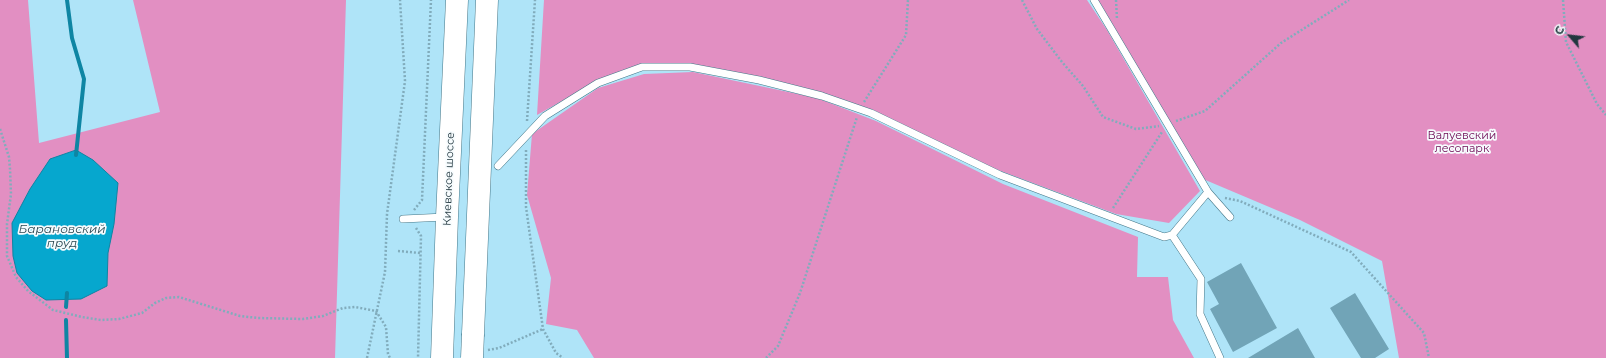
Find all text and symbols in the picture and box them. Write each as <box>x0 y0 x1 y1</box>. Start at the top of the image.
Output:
north arrow <box>1550 16 1590 56</box>
text: С <box>1551 24 1567 37</box>
park label: Валуевский лесопарк <box>1428 129 1496 155</box>
street label: Киевское шоссе <box>441 132 457 226</box>
water label: Барановский пруд <box>18 222 106 250</box>

